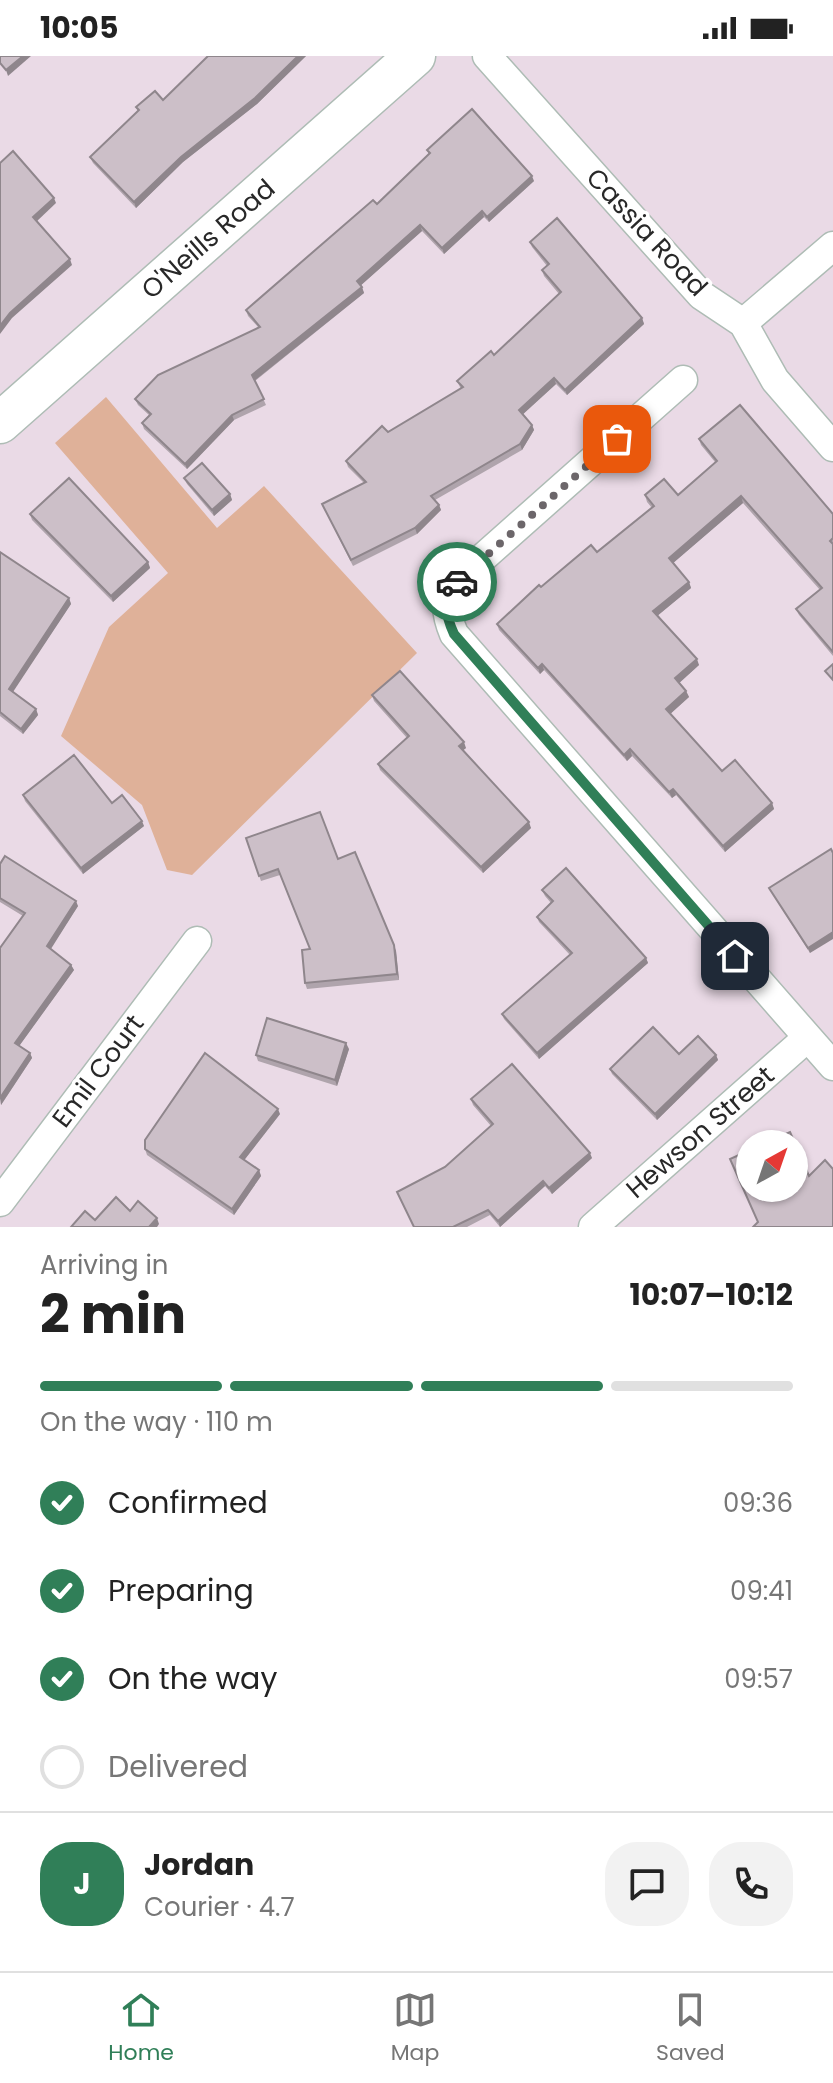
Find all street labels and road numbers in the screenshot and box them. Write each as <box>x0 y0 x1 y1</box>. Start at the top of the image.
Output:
street label: Cassia Road <box>578 160 716 304</box>
street label: O'Neills Road <box>133 171 283 307</box>
street label: Emil Court <box>44 1007 152 1135</box>
street label: Hewson Street <box>618 1058 782 1206</box>

